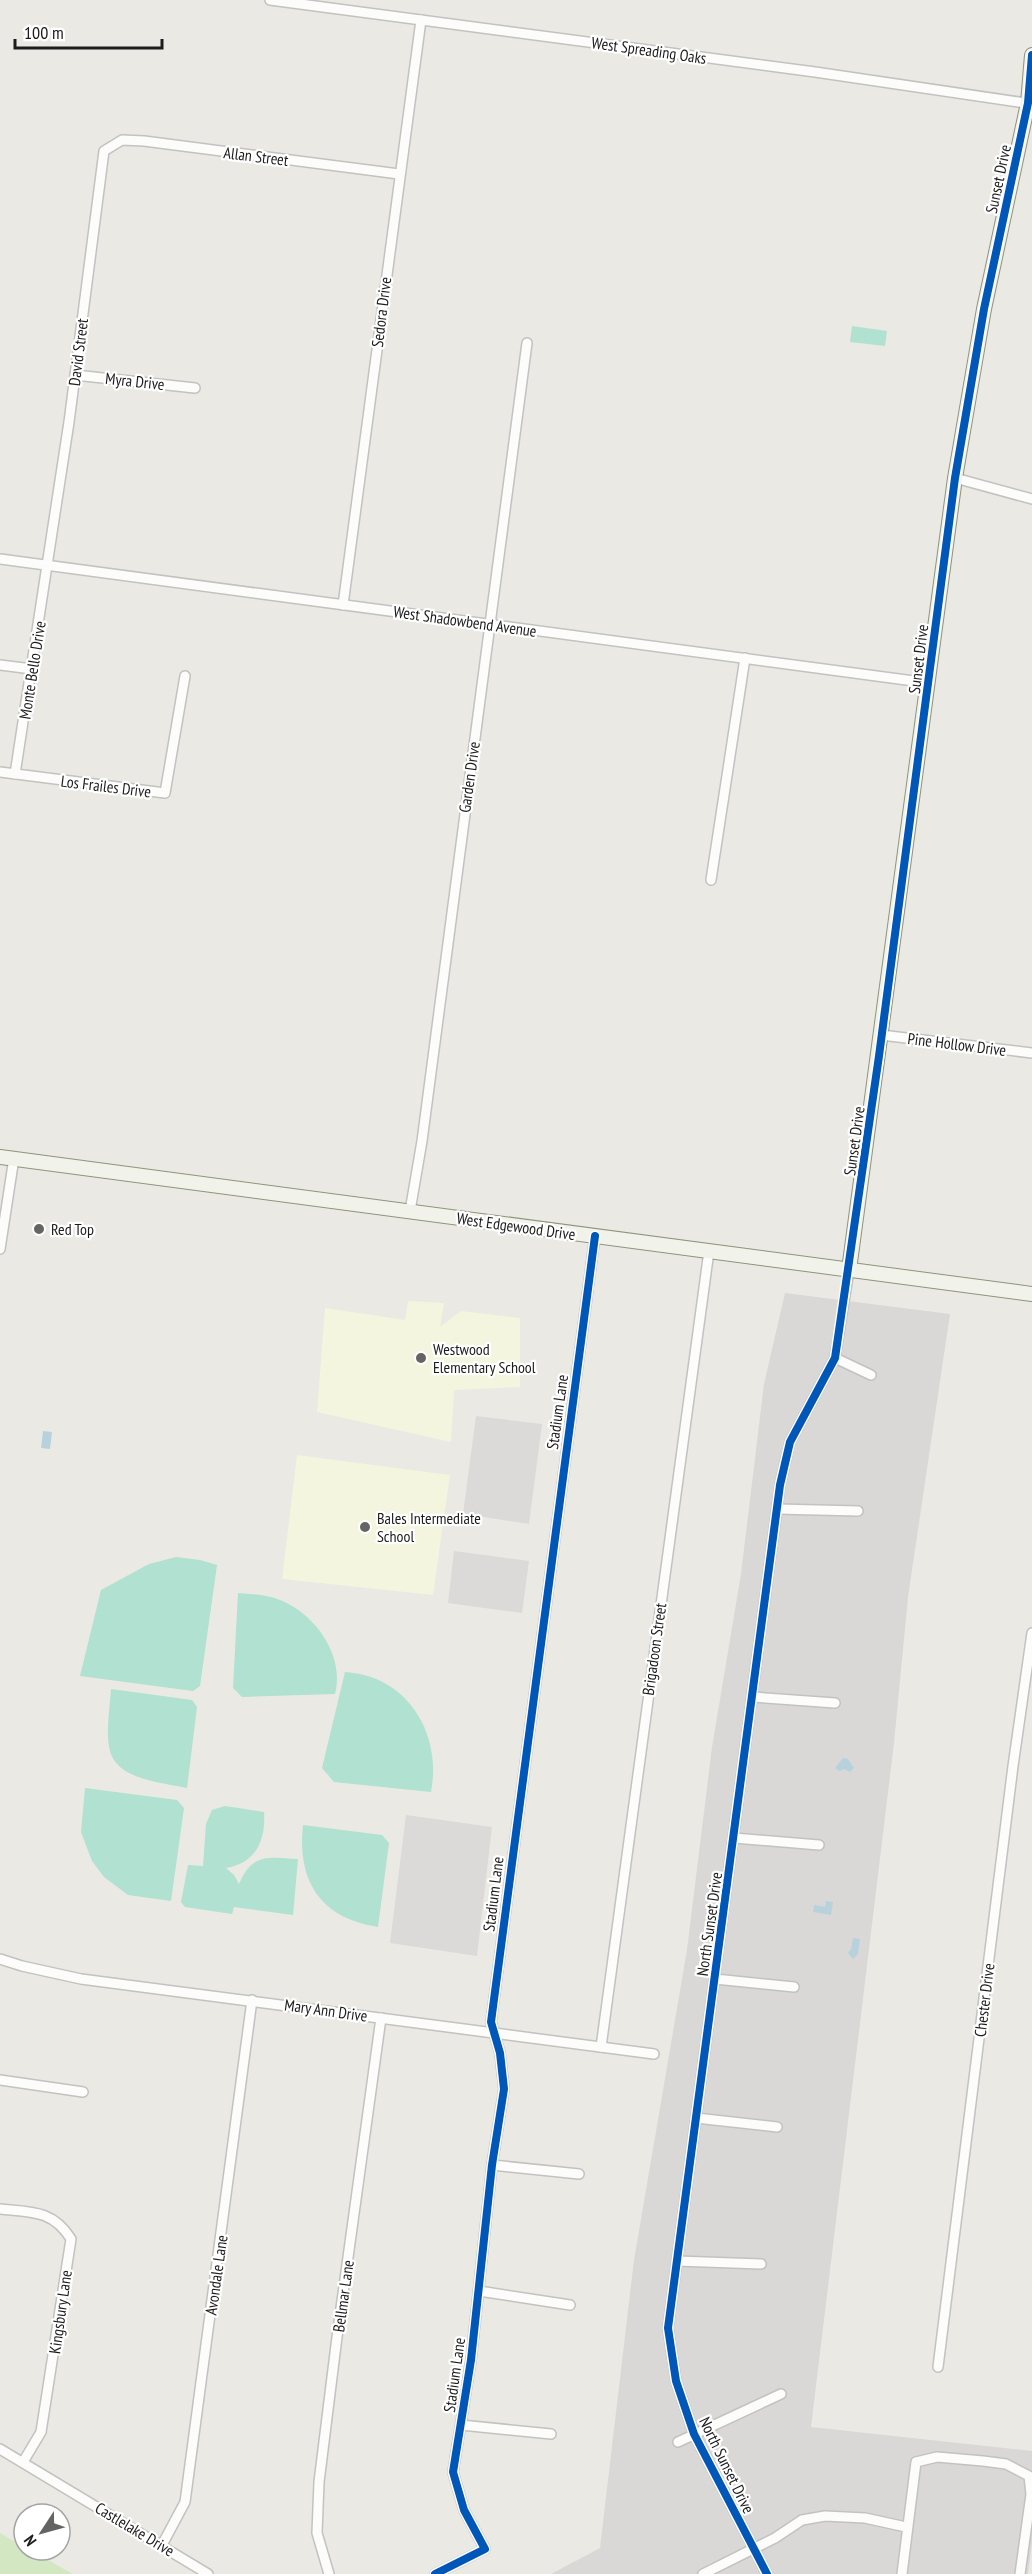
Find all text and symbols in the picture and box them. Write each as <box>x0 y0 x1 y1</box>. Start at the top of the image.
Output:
scale bar <box>15 12 162 50</box>
text: 100 m <box>24 21 64 44</box>
street label: West Spreading Oaks <box>590 32 708 68</box>
street label: Allan Street <box>223 142 290 170</box>
street label: Sunset Drive <box>981 143 1015 215</box>
street label: Sedora Drive <box>367 276 395 348</box>
street label: David Street <box>64 316 92 387</box>
street label: Myra Drive <box>104 368 166 394</box>
street label: West Shadowbend Avenue <box>392 601 538 641</box>
street label: Monte Bello Drive <box>14 619 50 721</box>
street label: Sunset Drive <box>904 623 932 695</box>
street label: Garden Drive <box>454 740 484 814</box>
street label: Los Frailes Drive <box>60 771 152 801</box>
street label: Pine Hollow Drive <box>907 1028 1007 1060</box>
street label: Sunset Drive <box>839 1105 869 1177</box>
street label: West Edgewood Drive <box>455 1208 577 1244</box>
place label: Red Top <box>51 1219 94 1239</box>
marker: Red Top <box>32 1222 46 1236</box>
place label: Westwood Elementary School <box>433 1339 536 1377</box>
marker: Westwood Elementary School <box>414 1351 428 1365</box>
street label: Stadium Lane <box>542 1373 572 1451</box>
place label: Bales Intermediate School <box>377 1508 481 1546</box>
marker: Bales Intermediate School <box>358 1520 372 1534</box>
street label: Brigadoon Street <box>638 1601 670 1696</box>
street label: Stadium Lane <box>478 1855 508 1933</box>
street label: North Sunset Drive <box>692 1871 726 1977</box>
street label: Chester Drive <box>970 1962 998 2038</box>
street label: Mary Ann Drive <box>283 1994 369 2026</box>
street label: Avondale Lane <box>200 2234 232 2316</box>
street label: Bellmar Lane <box>328 2259 358 2333</box>
street label: Kingsbury Lane <box>44 2269 76 2355</box>
street label: Stadium Lane <box>439 2336 469 2414</box>
street label: North Sunset Drive <box>695 2414 759 2516</box>
street label: Castlelake Drive <box>92 2498 178 2560</box>
north arrow <box>12 2502 72 2562</box>
text: N <box>19 2531 40 2550</box>

